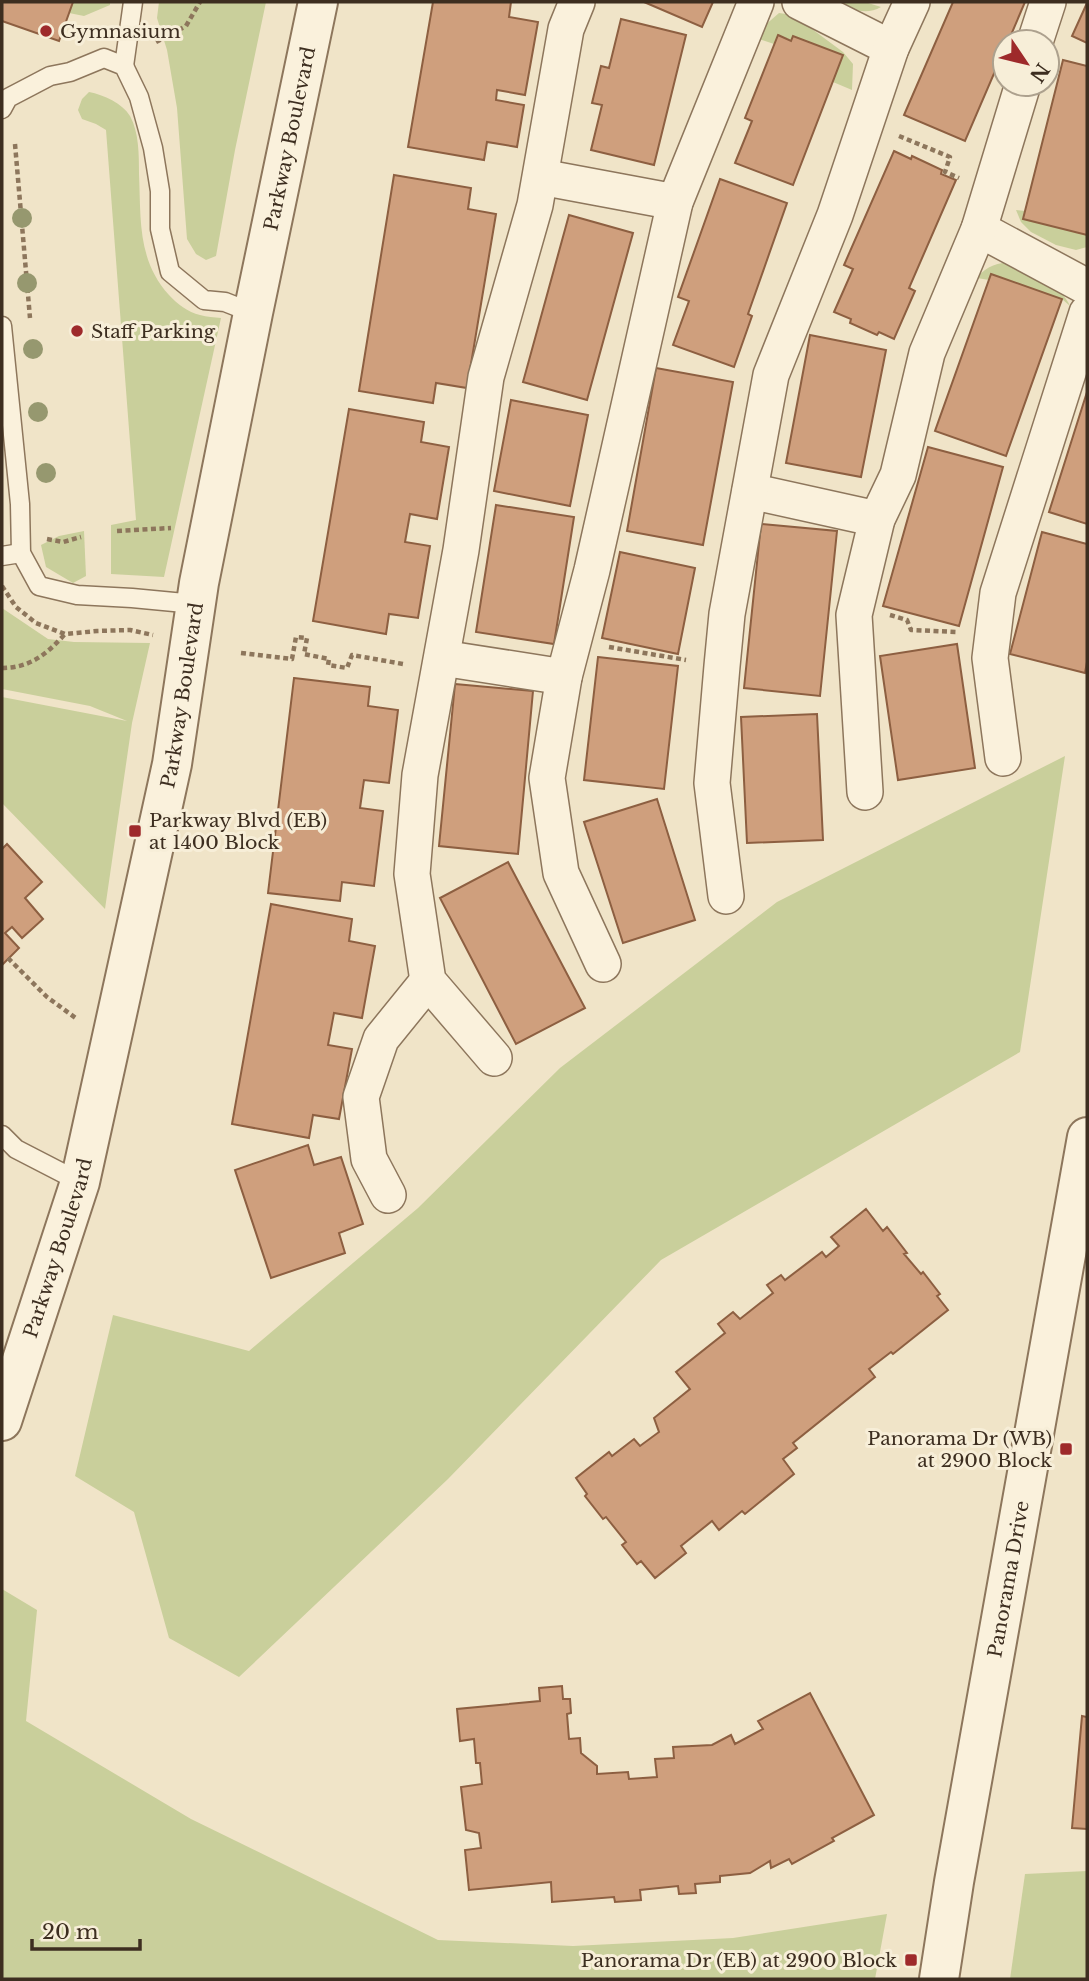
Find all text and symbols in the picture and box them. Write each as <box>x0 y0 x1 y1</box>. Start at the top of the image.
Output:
place label: Gymnasium <box>60 20 181 43</box>
marker: Gymnasium <box>38 23 54 39</box>
north arrow <box>991 28 1061 98</box>
street label: Parkway Boulevard <box>260 44 320 233</box>
text: N <box>1025 59 1054 86</box>
place label: Staff Parking <box>91 320 216 343</box>
marker: Staff Parking <box>69 323 85 339</box>
street label: Parkway Boulevard <box>156 601 208 790</box>
place label: Parkway Blvd (EB) at 1400 Block <box>149 809 327 854</box>
marker: Parkway Blvd (EB) at 1400 Block <box>127 823 143 839</box>
street label: Parkway Boulevard <box>19 1156 97 1341</box>
place label: Panorama Dr (WB) at 2900 Block <box>867 1427 1052 1472</box>
marker: Panorama Dr (WB) at 2900 Block <box>1058 1441 1074 1457</box>
street label: Panorama Drive <box>983 1499 1034 1659</box>
scale bar <box>32 1908 140 1952</box>
text: 20 m <box>42 1919 99 1945</box>
place label: Panorama Dr (EB) at 2900 Block <box>581 1949 897 1972</box>
marker: Panorama Dr (EB) at 2900 Block <box>903 1952 919 1968</box>

